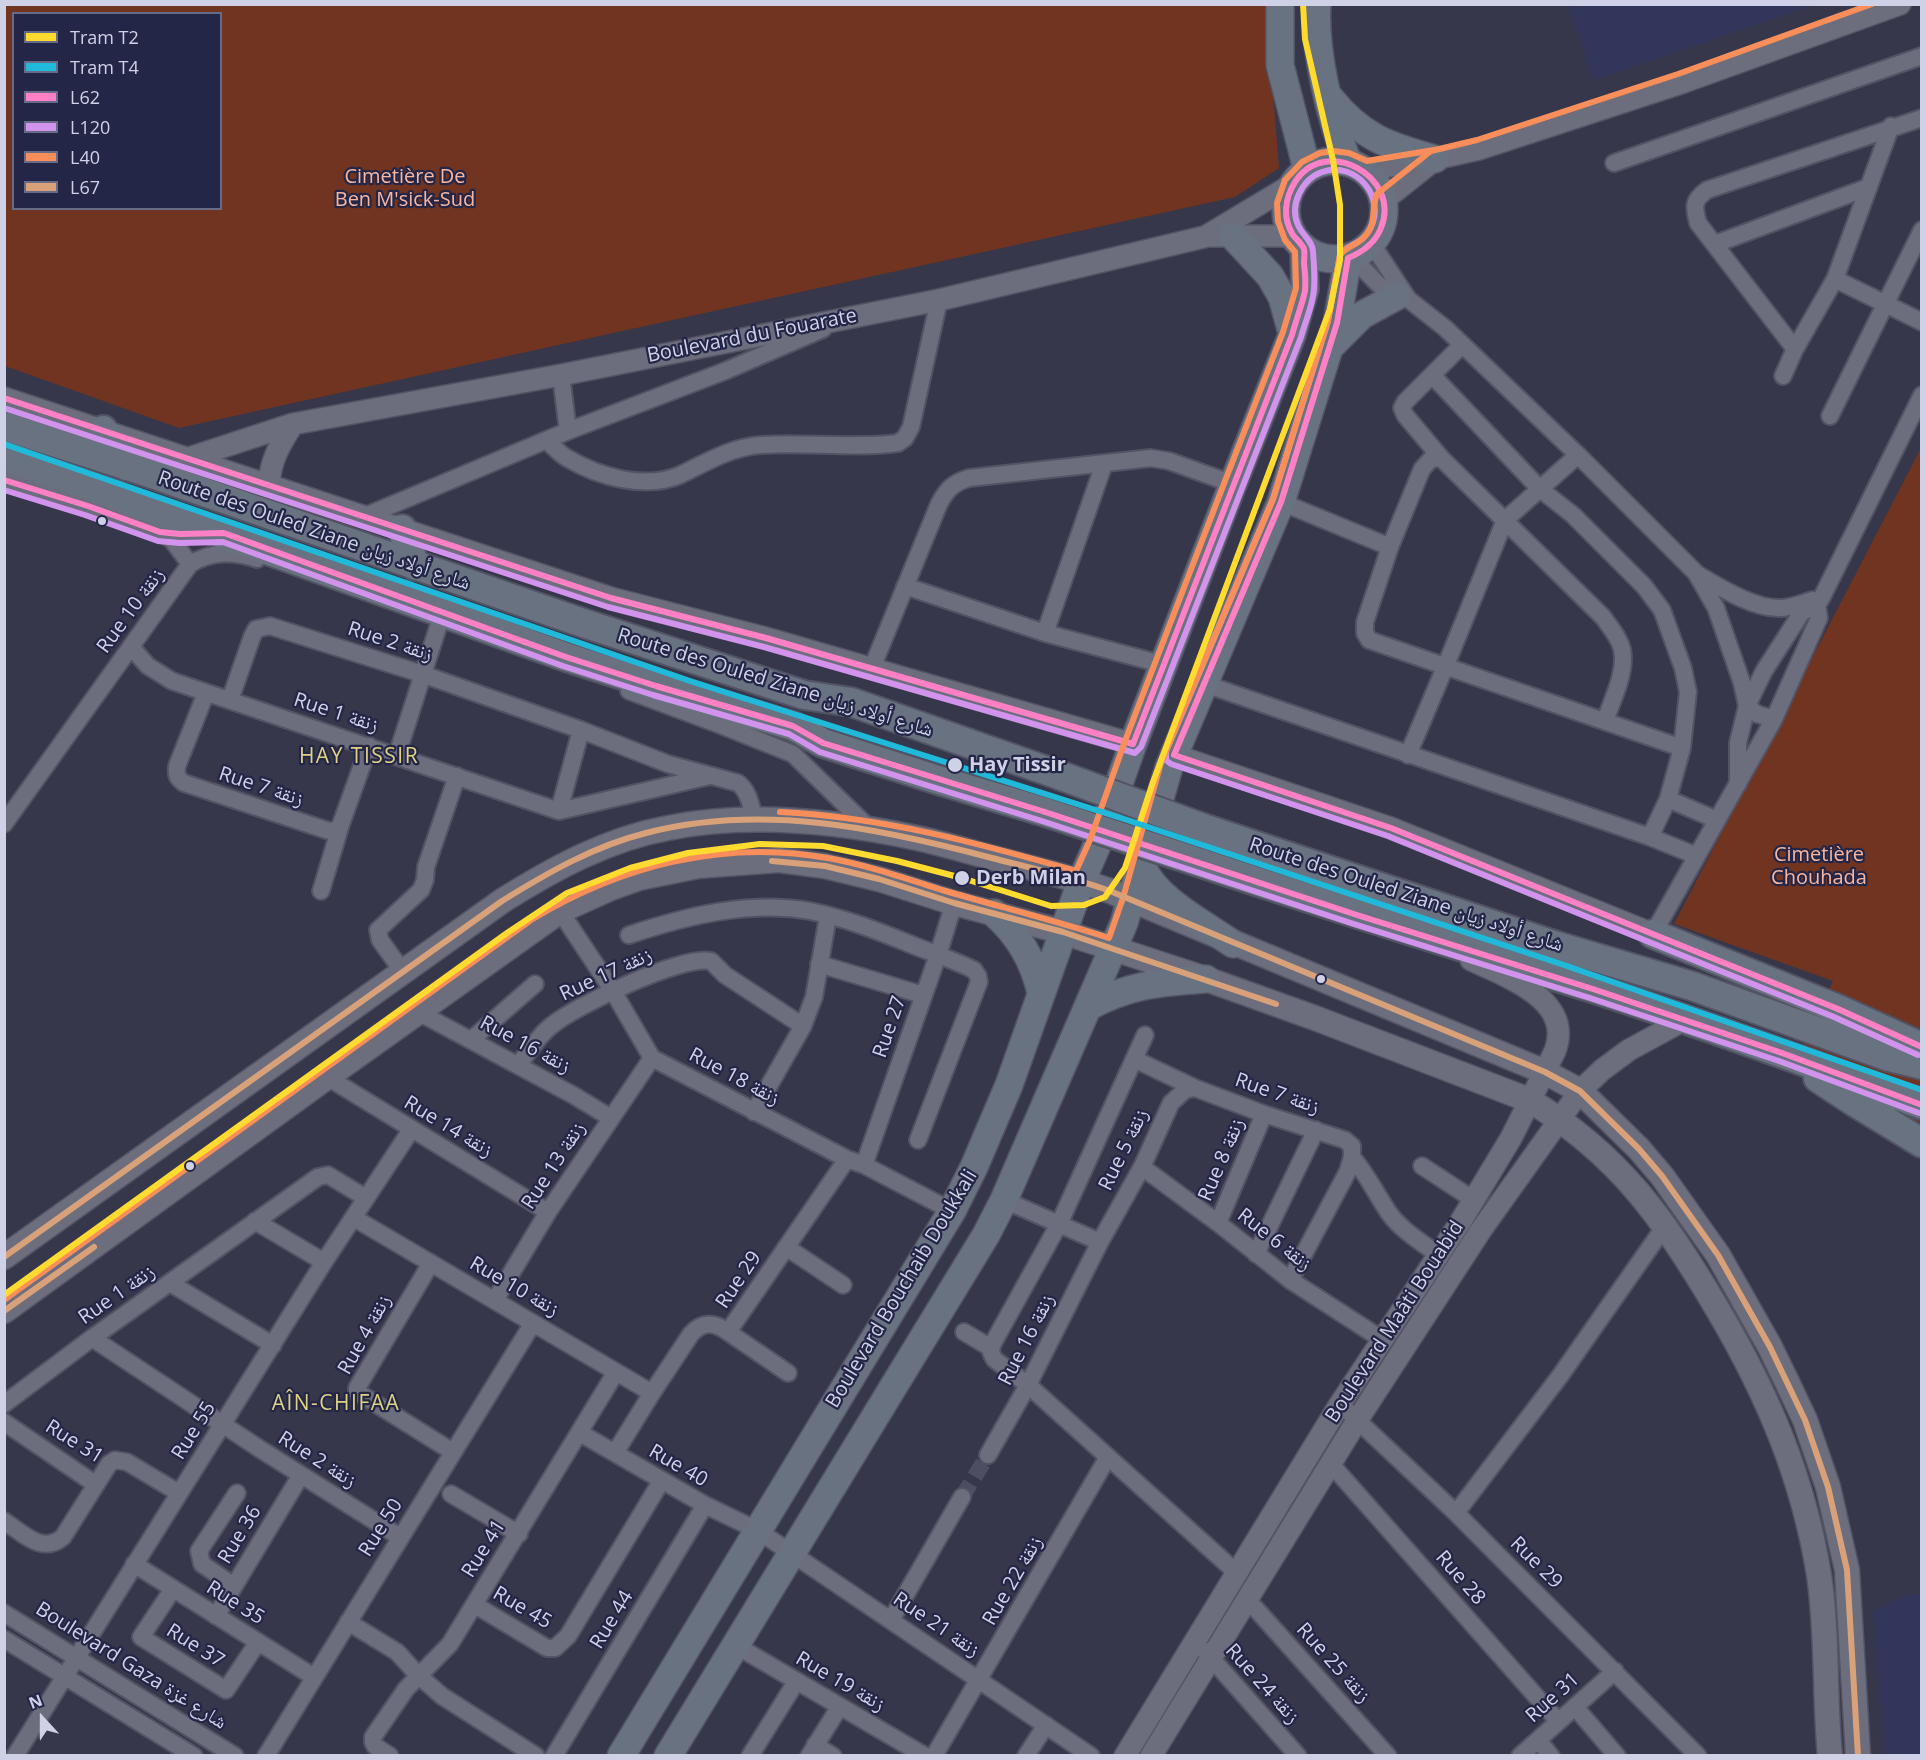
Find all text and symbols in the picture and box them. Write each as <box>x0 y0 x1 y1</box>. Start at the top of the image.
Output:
legend <box>12 12 222 210</box>
text: Tram T2 <box>70 25 139 49</box>
text: Tram T4 <box>70 55 139 79</box>
text: L62 <box>70 85 100 109</box>
text: L120 <box>70 115 110 139</box>
text: L40 <box>70 145 100 169</box>
park label: Cimetière De Ben M'sick-Sud <box>335 165 475 212</box>
text: L67 <box>70 175 100 199</box>
street label: Boulevard du Fouarate <box>645 304 859 368</box>
street label: Route des Ouled Ziane شارع أولاد زيان <box>155 466 473 596</box>
unlabelled marker <box>96 515 108 527</box>
street label: Rue 10 زنقة <box>92 564 170 658</box>
street label: Rue 2 زنقة <box>345 617 435 667</box>
street label: Route des Ouled Ziane شارع أولاد زيان <box>614 623 936 743</box>
street label: Rue 1 زنقة <box>291 688 381 738</box>
district label: HAY TISSIR <box>299 744 419 770</box>
place label: Hay Tissir <box>969 753 1066 777</box>
marker: Hay Tissir <box>946 756 964 774</box>
street label: Rue 7 زنقة <box>216 762 306 812</box>
street label: Route des Ouled Ziane شارع أولاد زيان <box>1246 833 1566 957</box>
park label: Cimetière Chouhada <box>1771 843 1867 890</box>
place label: Derb Milan <box>976 866 1086 890</box>
marker: Derb Milan <box>953 869 971 887</box>
street label: Rue 17 زنقة <box>556 943 656 1007</box>
unlabelled marker <box>1315 973 1327 985</box>
street label: Rue 27 <box>868 993 912 1061</box>
street label: Rue 16 زنقة <box>476 1011 574 1079</box>
street label: Rue 18 زنقة <box>685 1043 783 1111</box>
street label: Rue 7 زنقة <box>1232 1068 1322 1120</box>
street label: Rue 14 زنقة <box>399 1091 497 1163</box>
street label: Rue 5 زنقة <box>1094 1105 1154 1195</box>
street label: Rue 8 زنقة <box>1194 1115 1250 1205</box>
street label: Rue 13 زنقة <box>517 1118 591 1214</box>
unlabelled marker <box>184 1160 196 1172</box>
street label: Boulevard Bouchaib Doukkali <box>821 1165 983 1413</box>
street label: Rue 6 زنقة <box>1232 1204 1316 1276</box>
street label: Boulevard Maâti Bouabid <box>1321 1217 1469 1427</box>
street label: Rue 29 <box>711 1247 767 1313</box>
street label: Rue 10 زنقة <box>465 1252 563 1322</box>
street label: Rue 1 زنقة <box>74 1260 160 1330</box>
street label: Rue 16 زنقة <box>994 1290 1060 1390</box>
street label: Rue 4 زنقة <box>333 1291 397 1379</box>
district label: AÎN-CHIFAA <box>272 1391 400 1417</box>
street label: Rue 55 <box>167 1398 221 1464</box>
street label: Rue 31 <box>41 1415 107 1469</box>
street label: Rue 2 زنقة <box>273 1427 361 1493</box>
street label: Rue 40 <box>644 1440 712 1492</box>
street label: Rue 50 <box>354 1495 408 1561</box>
street label: Rue 36 <box>213 1501 267 1569</box>
street label: Rue 41 <box>457 1516 511 1582</box>
street label: Rue 22 زنقة <box>978 1532 1048 1630</box>
street label: Rue 29 <box>1505 1532 1567 1594</box>
street label: Rue 28 <box>1430 1546 1490 1610</box>
street label: Rue 35 <box>202 1576 268 1630</box>
street label: Rue 45 <box>488 1582 556 1634</box>
street label: Rue 44 <box>585 1586 639 1654</box>
street label: Rue 21 زنقة <box>888 1587 984 1663</box>
street label: Boulevard Gaza شارع غزة <box>31 1597 231 1735</box>
street label: Rue 25 زنقة <box>1291 1618 1375 1708</box>
street label: Rue 37 <box>162 1619 228 1673</box>
street label: Rue 24 زنقة <box>1220 1639 1304 1729</box>
street label: Rue 19 زنقة <box>791 1647 889 1717</box>
street label: Rue 31 <box>1521 1668 1585 1728</box>
north arrow <box>12 1688 72 1748</box>
text: N <box>26 1689 46 1714</box>

